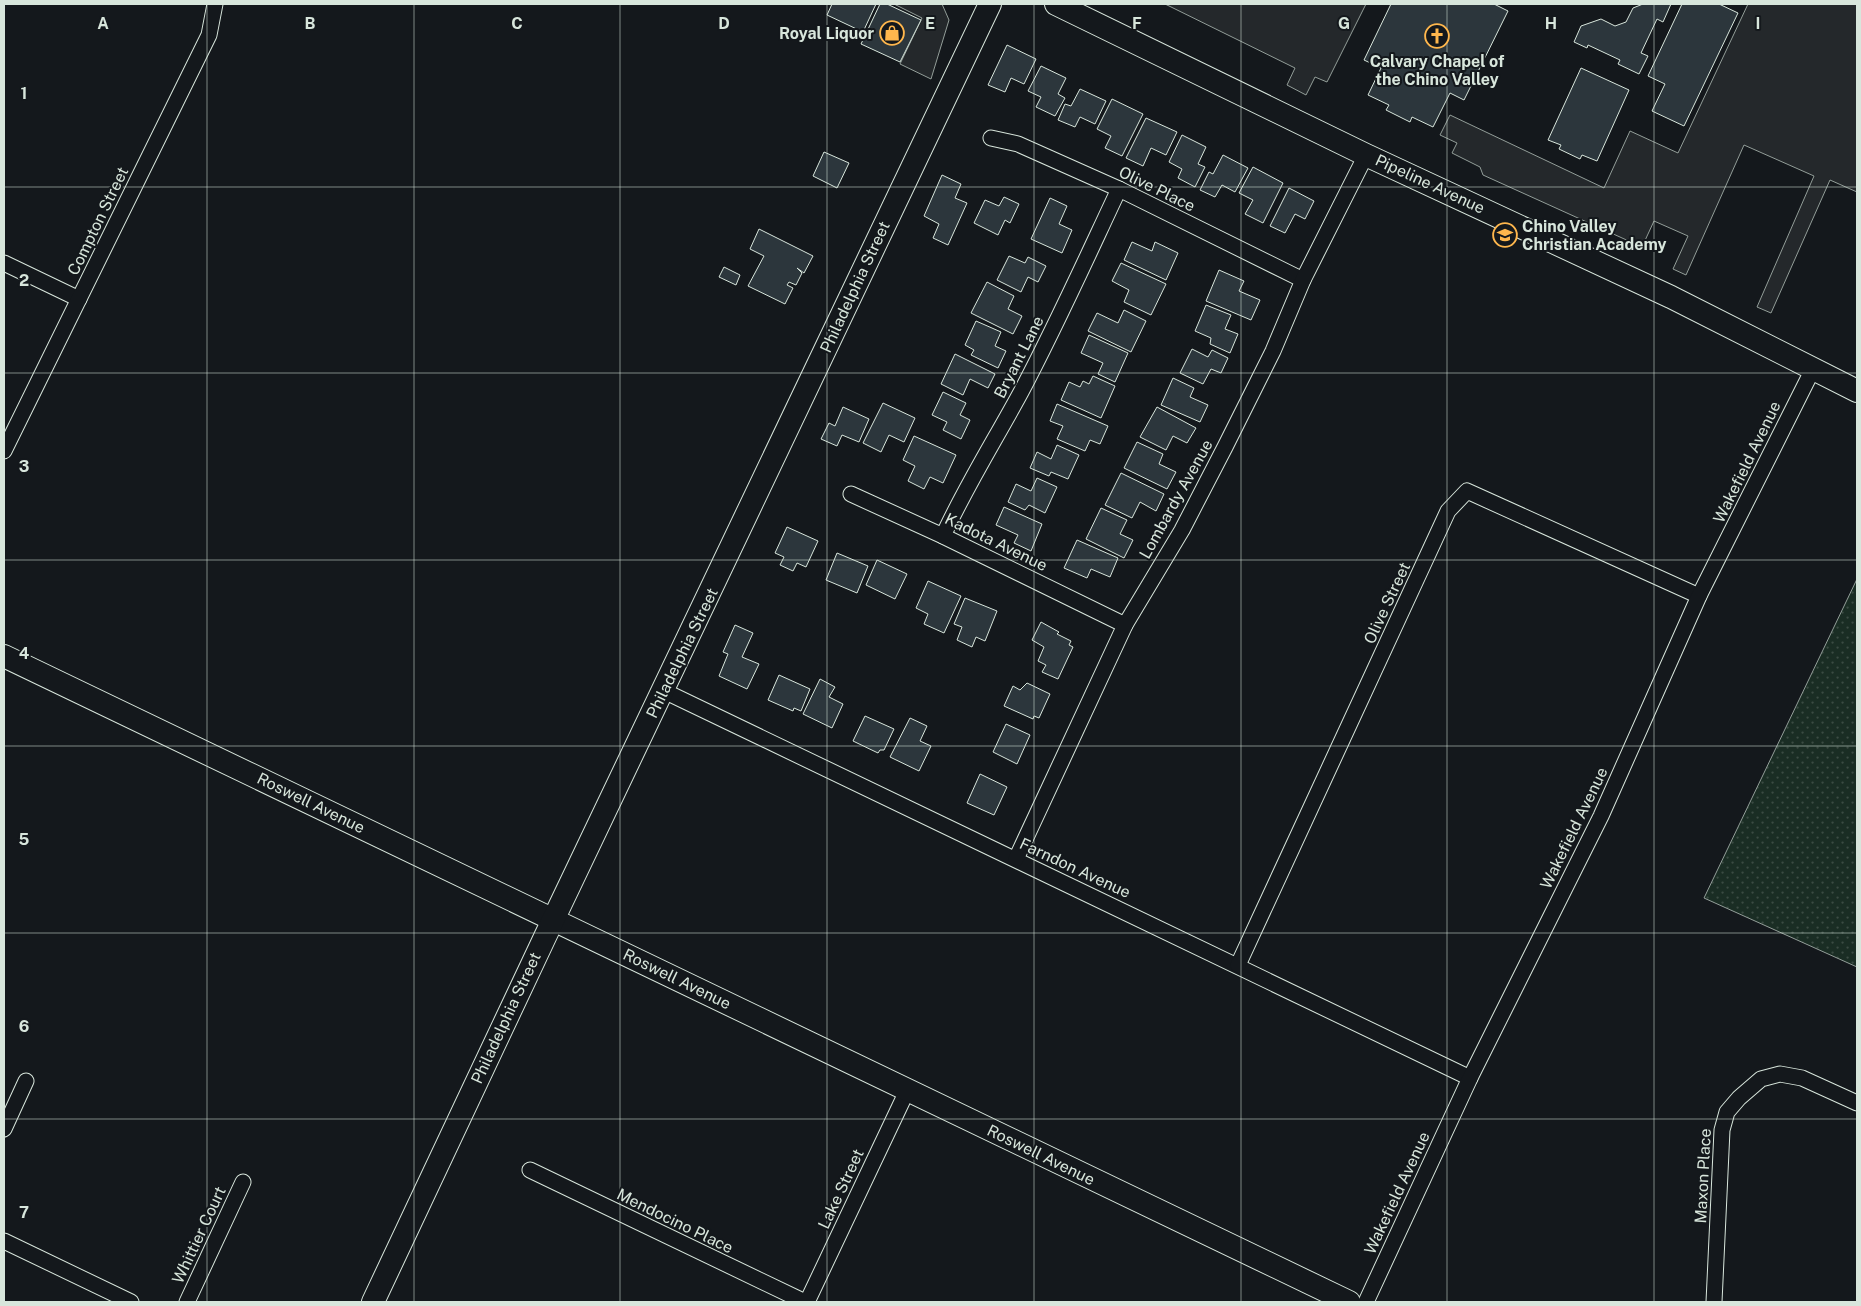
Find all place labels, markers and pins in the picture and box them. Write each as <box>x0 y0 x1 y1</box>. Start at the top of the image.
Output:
shop icon: Royal Liquor <box>879 20 905 46</box>
church icon: Calvary Chapel of the Chino Valley <box>1424 23 1450 49</box>
place label: Royal Liquor <box>779 24 874 43</box>
place label: Calvary Chapel of the Chino Valley <box>1370 52 1505 89</box>
place label: Chino Valley Christian Academy <box>1522 217 1666 254</box>
school or university icon: Chino Valley Christian Academy <box>1492 222 1518 248</box>

